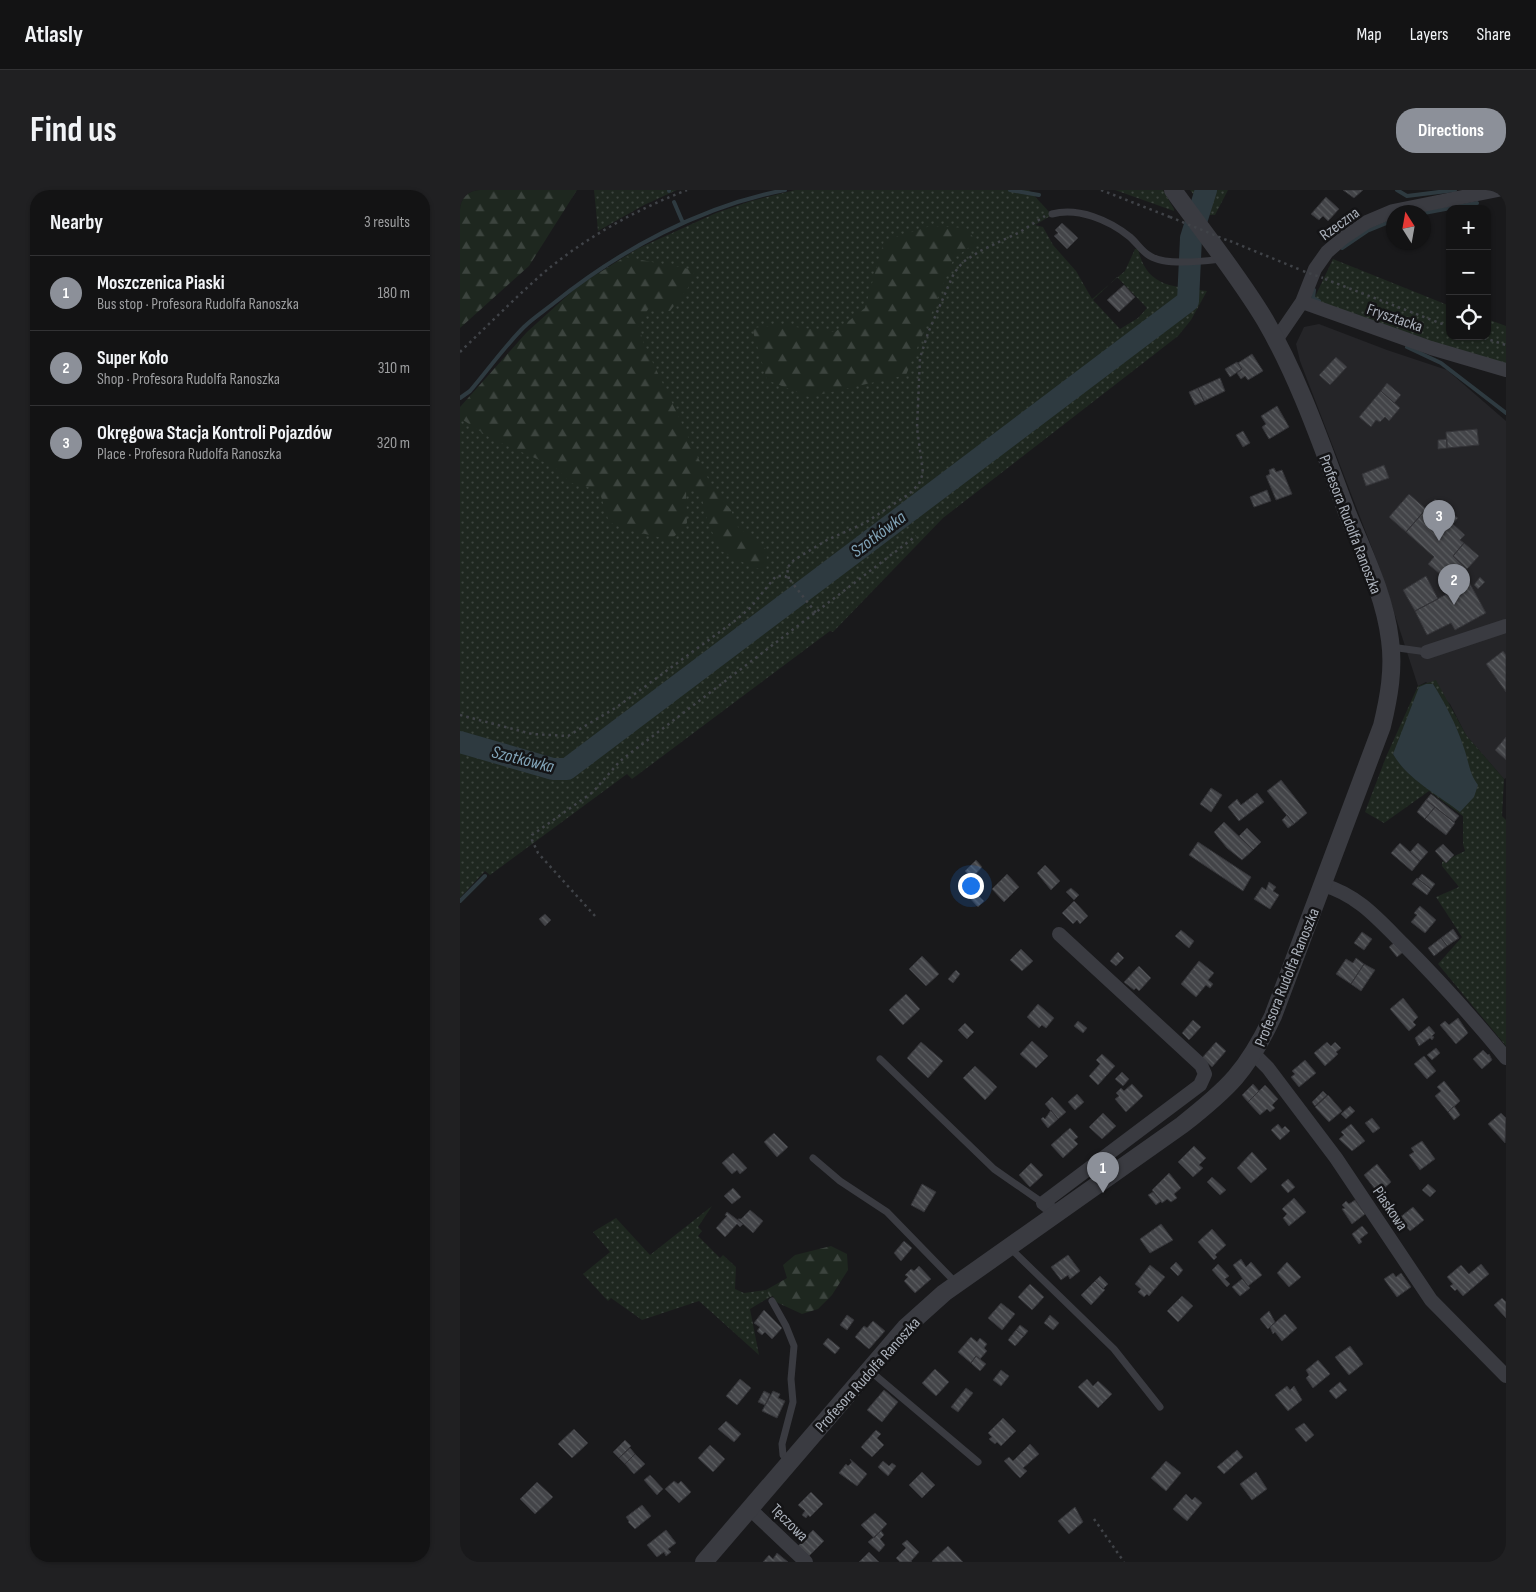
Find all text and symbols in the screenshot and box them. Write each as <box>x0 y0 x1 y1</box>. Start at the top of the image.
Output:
text: Atlasly <box>25 20 83 49</box>
text: Map <box>1357 24 1382 45</box>
text: Layers <box>1410 24 1449 45</box>
text: Share <box>1477 24 1511 45</box>
button: Directions <box>1396 108 1506 153</box>
text: Find us <box>30 109 117 152</box>
street label: Rzeczna <box>1316 203 1363 245</box>
north arrow <box>1386 205 1431 250</box>
map controls <box>1446 205 1491 340</box>
button: + <box>1446 205 1491 250</box>
text: Nearby <box>50 210 103 235</box>
text: 3 results <box>364 213 410 232</box>
button: − <box>1446 250 1491 295</box>
text: Moszczenica Piaski <box>97 272 225 295</box>
text: 1 <box>63 284 69 303</box>
text: 180 m <box>377 284 410 303</box>
text: Bus stop · Profesora Rudolfa Ranoszka <box>97 295 299 314</box>
button: locate <box>1446 295 1491 340</box>
street label: Frysztacka <box>1364 300 1425 337</box>
text: Super Koło <box>97 347 169 370</box>
text: 2 <box>62 359 70 378</box>
text: 310 m <box>378 359 410 378</box>
text: Shop · Profesora Rudolfa Ranoszka <box>97 370 280 389</box>
text: Okręgowa Stacja Kontroli Pojazdów <box>97 422 332 445</box>
text: 3 <box>62 434 70 453</box>
text: 320 m <box>377 434 410 453</box>
text: Place · Profesora Rudolfa Ranoszka <box>97 445 282 464</box>
street label: Profesora Rudolfa Ranoszka <box>1314 452 1385 597</box>
pin: 3 <box>1423 500 1455 541</box>
water label: Szotkówka <box>847 506 911 562</box>
pin: 2 <box>1438 564 1470 605</box>
water label: Szotkówka <box>489 742 557 778</box>
your location <box>958 873 984 899</box>
street label: Profesora Rudolfa Ranoszka <box>1251 906 1324 1050</box>
pin: 1 <box>1087 1152 1119 1193</box>
street label: Piaskowa <box>1368 1183 1411 1234</box>
street label: Profesora Rudolfa Ranoszka <box>812 1314 925 1436</box>
street label: Tęczowa <box>766 1500 812 1546</box>

